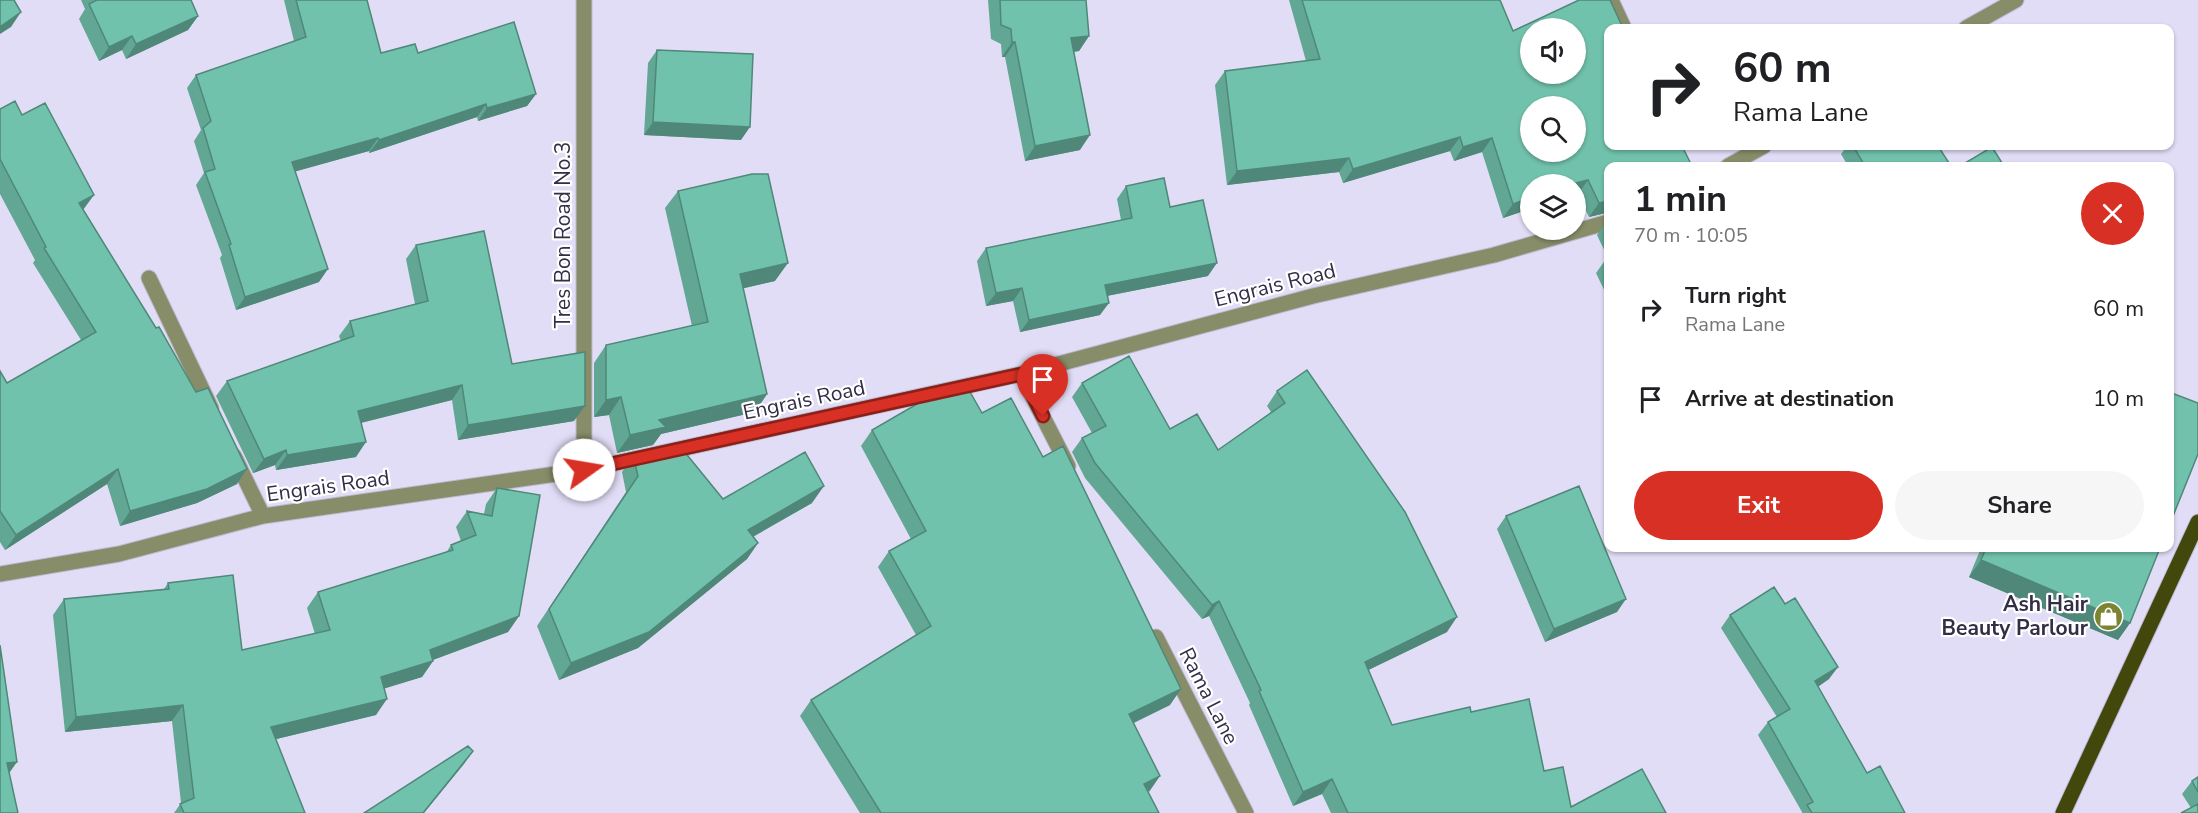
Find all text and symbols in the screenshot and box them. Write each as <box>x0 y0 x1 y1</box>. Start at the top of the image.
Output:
map controls <box>1520 18 1586 240</box>
button: sound <box>1520 18 1586 84</box>
text: 60 m <box>1733 40 1832 97</box>
icon: right <box>1634 48 1712 126</box>
text: Rama Lane <box>1733 94 1868 131</box>
button: search <box>1520 96 1586 162</box>
street label: Tres Bon Road No.3 <box>549 142 577 328</box>
button: layers <box>1520 174 1586 240</box>
text: 1 min <box>1634 175 1727 224</box>
button: close <box>2081 182 2144 245</box>
text: 70 m · 10:05 <box>1634 222 1748 249</box>
street label: Engrais Road <box>1211 256 1339 314</box>
text: Turn right <box>1685 281 1786 311</box>
icon: right <box>1634 293 1667 326</box>
text: 60 m <box>2093 294 2144 324</box>
text: Rama Lane <box>1685 311 1785 338</box>
pin <box>1017 354 1068 416</box>
icon: arrive <box>1026 363 1059 396</box>
street label: Engrais Road <box>740 373 868 427</box>
icon: arrive <box>1634 383 1667 416</box>
text: Arrive at destination <box>1685 384 1894 414</box>
text: 10 m <box>2093 384 2144 414</box>
position arrow <box>552 438 616 502</box>
street label: Engrais Road <box>265 463 391 509</box>
button: Exit <box>1634 471 1883 540</box>
button: Share <box>1895 471 2144 540</box>
place label: Ash Hair Beauty Parlour <box>1942 590 2089 642</box>
shop icon: Ash Hair Beauty Parlour <box>2093 600 2125 632</box>
street label: Rama Lane <box>1173 643 1245 749</box>

